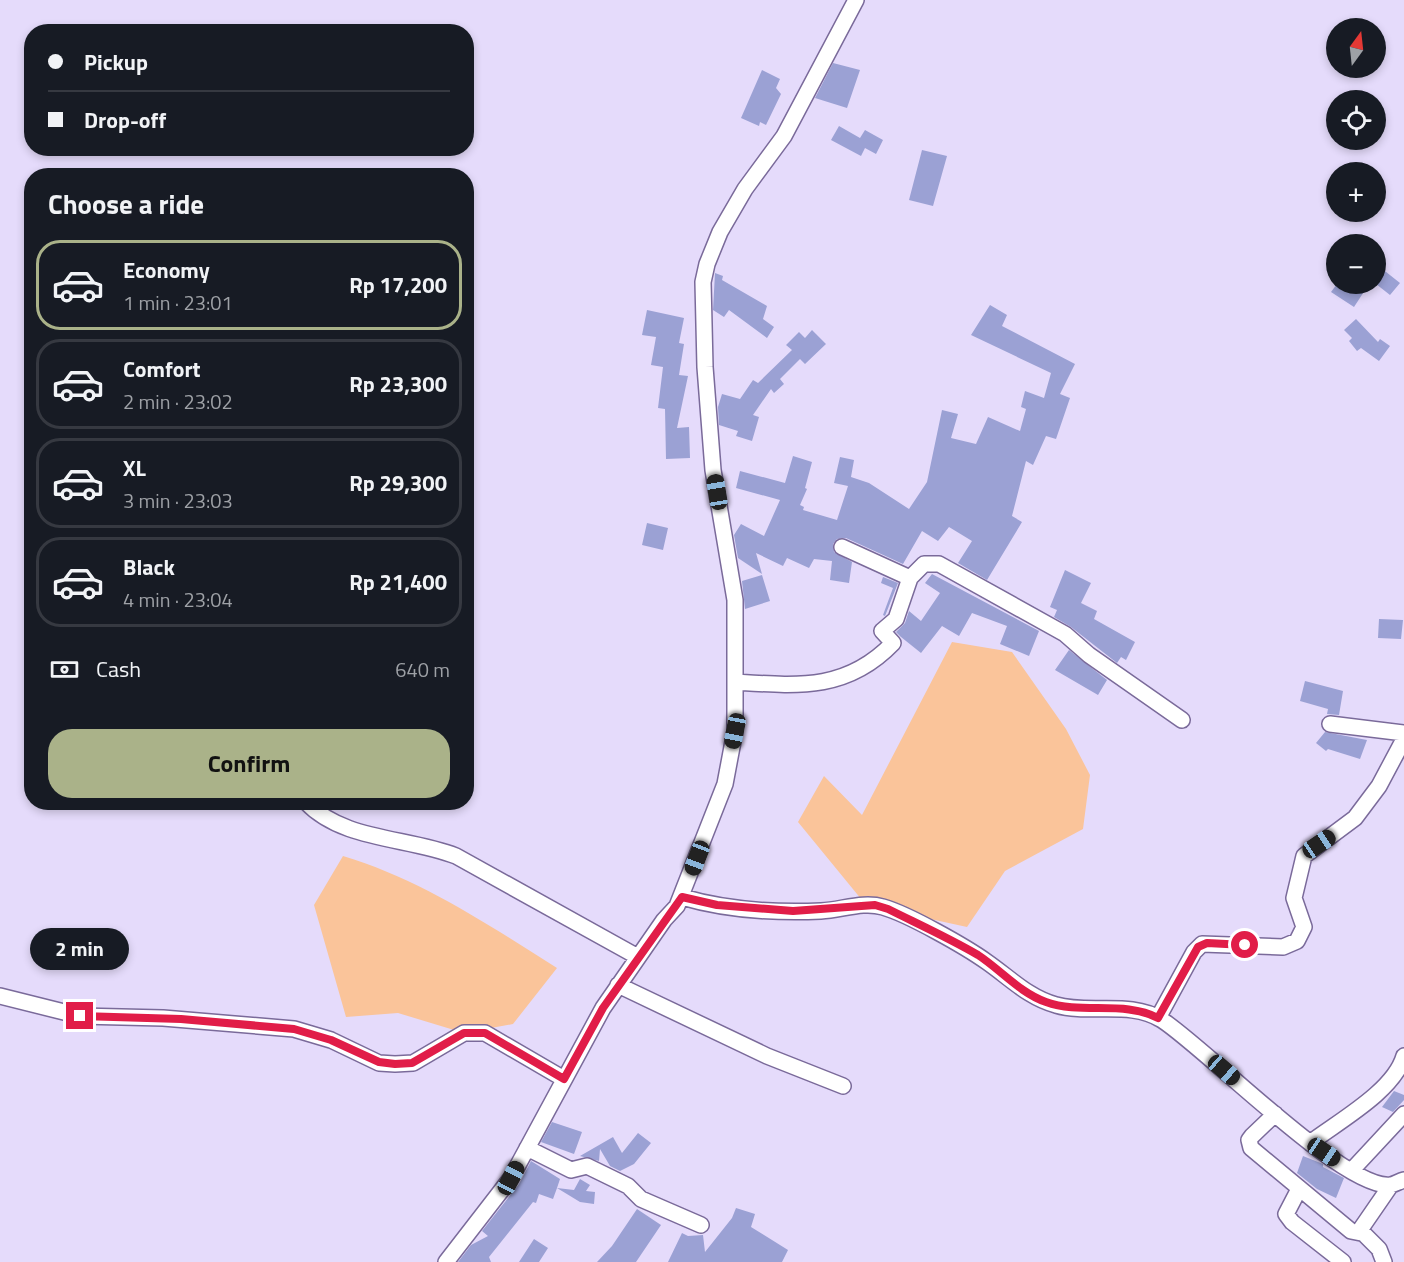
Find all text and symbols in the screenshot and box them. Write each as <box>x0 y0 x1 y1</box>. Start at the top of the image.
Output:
north arrow <box>1326 18 1386 78</box>
map controls <box>1326 18 1386 294</box>
text: Pickup <box>84 45 148 79</box>
button: locate <box>1326 90 1386 150</box>
text: Drop-off <box>84 103 166 137</box>
button: + <box>1326 162 1386 222</box>
text: Choose a ride <box>48 183 204 224</box>
button: − <box>1326 234 1386 294</box>
text: Economy <box>123 253 210 287</box>
icon: car <box>51 258 105 312</box>
text: Rp 17,200 <box>349 268 447 302</box>
text: 1 min · 23:01 <box>123 287 233 318</box>
text: Comfort <box>123 352 201 386</box>
icon: car <box>51 357 105 411</box>
text: Rp 23,300 <box>349 367 447 401</box>
text: 2 min · 23:02 <box>123 386 233 417</box>
text: XL <box>123 451 146 485</box>
icon: car <box>51 456 105 510</box>
text: Rp 29,300 <box>349 466 447 500</box>
car <box>705 473 729 511</box>
text: 3 min · 23:03 <box>123 485 233 516</box>
text: Black <box>123 550 175 584</box>
icon: car <box>51 555 105 609</box>
text: Rp 21,400 <box>349 565 447 599</box>
text: 4 min · 23:04 <box>123 584 233 615</box>
text: Cash <box>96 652 141 686</box>
icon: cash <box>48 653 81 686</box>
text: 640 m <box>395 654 450 685</box>
car <box>723 712 747 750</box>
button: Confirm <box>48 729 450 798</box>
car <box>1299 826 1339 862</box>
car <box>682 838 712 878</box>
callout: 2 min <box>31 929 130 971</box>
route start <box>1231 931 1258 958</box>
text: 2 min <box>55 933 104 964</box>
route end <box>66 1002 93 1029</box>
car <box>1205 1051 1243 1089</box>
car <box>1304 1134 1344 1170</box>
car <box>495 1158 527 1198</box>

